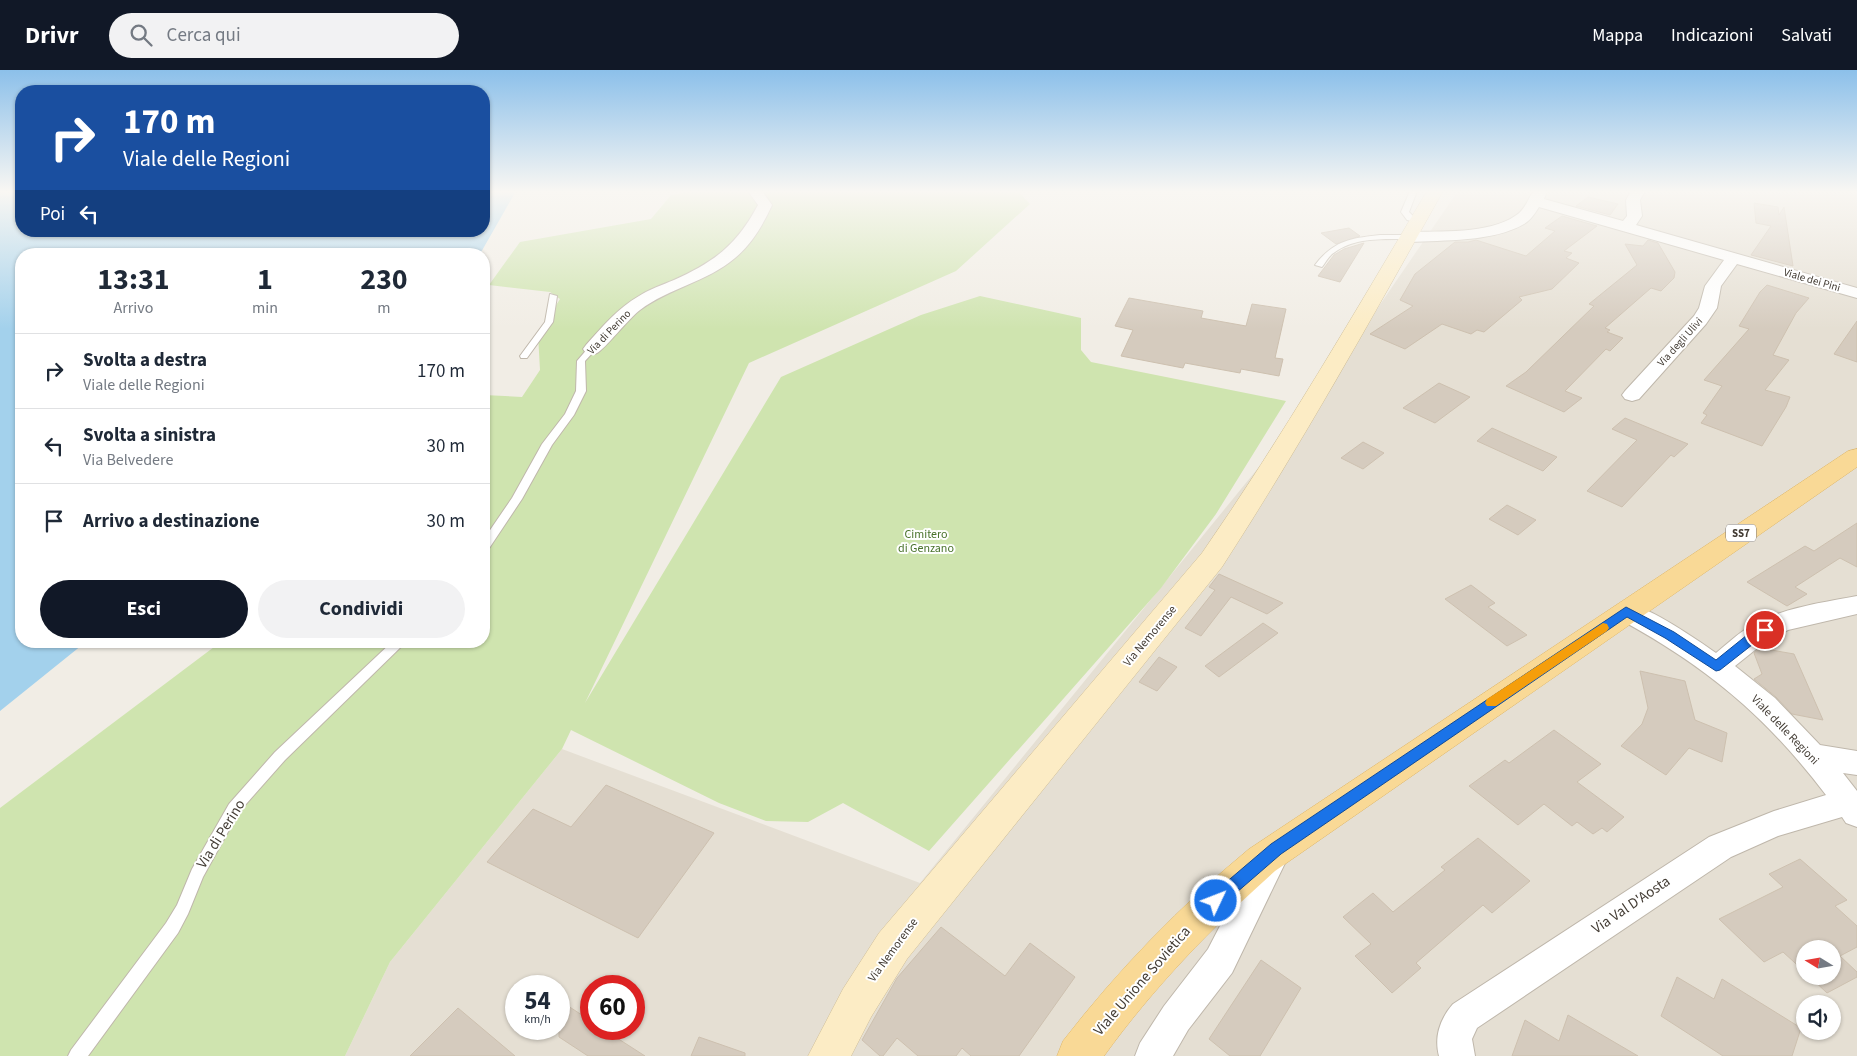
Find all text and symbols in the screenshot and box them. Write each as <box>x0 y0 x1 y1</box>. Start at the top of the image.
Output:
search box <box>109 13 459 58</box>
text: Drivr <box>25 18 79 53</box>
icon: search <box>127 21 155 49</box>
text: Cerca qui <box>167 22 241 49</box>
text: Mappa <box>1592 23 1643 48</box>
text: Indicazioni <box>1671 23 1753 48</box>
text: Salvati <box>1781 23 1832 48</box>
text: 170 m <box>123 97 215 147</box>
icon: right <box>40 105 105 170</box>
text: Viale delle Regioni <box>123 143 290 175</box>
icon: left <box>75 200 103 228</box>
text: Poi <box>40 201 65 228</box>
text: 13:31 <box>97 258 170 301</box>
text: 1 <box>257 258 273 301</box>
text: 230 <box>360 258 408 301</box>
street label: Viale dei Pini <box>1782 265 1842 295</box>
text: Arrivo <box>114 297 153 319</box>
text: min <box>252 297 278 319</box>
text: m <box>377 297 391 319</box>
street label: Via di Perino <box>584 306 634 358</box>
street label: Via degli Ulivi <box>1654 314 1706 370</box>
text: Svolta a destra <box>83 347 207 374</box>
icon: right <box>40 357 68 385</box>
text: 170 m <box>417 358 465 385</box>
text: Viale delle Regioni <box>83 374 205 396</box>
text: Svolta a sinistra <box>83 422 216 449</box>
icon: left <box>40 432 68 460</box>
text: 30 m <box>427 433 465 460</box>
text: Via Belvedere <box>83 449 173 471</box>
icon: arrive <box>40 507 68 535</box>
text: Arrivo a destinazione <box>83 508 260 535</box>
text: 30 m <box>427 508 465 535</box>
road number: SS7 <box>1726 524 1756 542</box>
park label: Cimitero di Genzano <box>898 526 954 557</box>
button: Esci <box>40 580 248 638</box>
button: Condividi <box>258 580 465 638</box>
street label: Via Nemorense <box>1119 602 1181 670</box>
pin <box>1744 609 1786 651</box>
icon: arrive <box>1751 616 1779 644</box>
street label: Viale delle Regioni <box>1747 691 1823 769</box>
street label: Via di Perino <box>191 795 251 873</box>
street label: Via Val D'Aosta <box>1588 871 1674 939</box>
position arrow <box>1189 874 1241 926</box>
street label: Via Nemorense <box>864 915 922 985</box>
street label: Viale Unione Sovietica <box>1089 922 1195 1040</box>
north arrow <box>1796 940 1841 985</box>
map controls <box>1796 940 1841 1040</box>
speed limit sign: 60 <box>580 975 645 1040</box>
text: 54 <box>524 983 551 1019</box>
button: sound <box>1796 995 1841 1040</box>
text: km/h <box>524 1011 551 1028</box>

